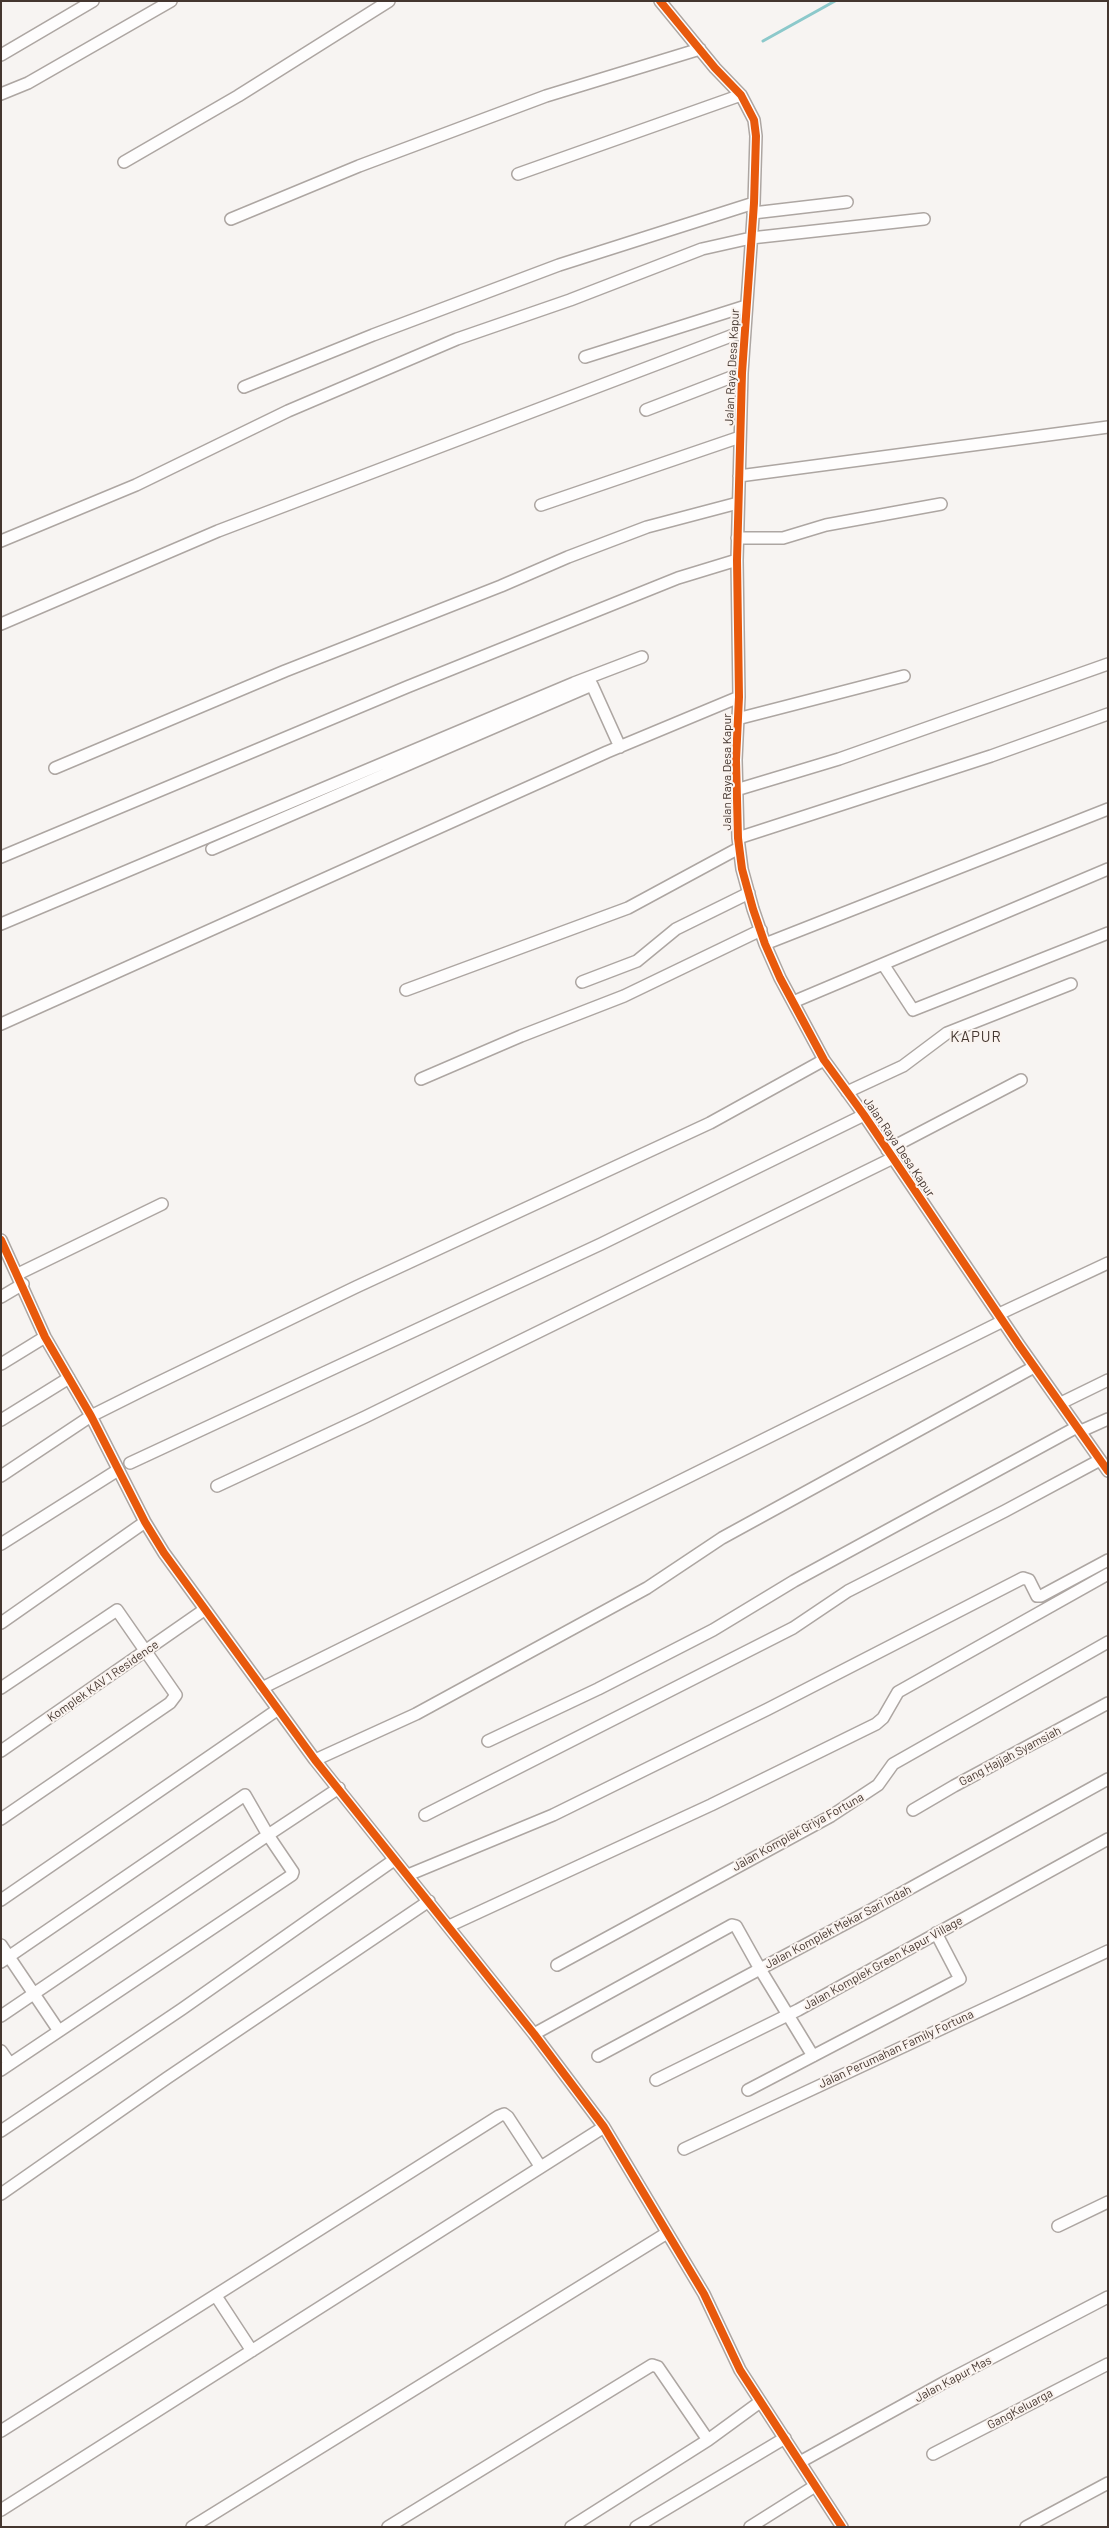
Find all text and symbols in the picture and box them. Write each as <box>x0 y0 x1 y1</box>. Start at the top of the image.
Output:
street label: Jalan Raya Desa Kapur <box>722 308 742 426</box>
street label: Jalan Raya Desa Kapur <box>720 713 734 831</box>
district label: KAPUR <box>950 1028 1002 1046</box>
street label: Jalan Raya Desa Kapur <box>860 1094 938 1200</box>
street label: Komplek KAV 1 Residence <box>45 1637 161 1725</box>
street label: Gang Hajjah Syamsiah <box>957 1723 1063 1789</box>
street label: Jalan Komplek Griya Fortuna <box>730 1790 866 1874</box>
street label: Jalan Komplek Mekar Sari Indah <box>762 1882 914 1972</box>
street label: Jalan Komplek Green Kapur Village <box>801 1913 965 2013</box>
street label: Jalan Perumahan Family Fortuna <box>816 2007 976 2091</box>
street label: Jalan Kapur Mas <box>912 2353 994 2405</box>
street label: GangKeluarga <box>985 2386 1055 2432</box>

